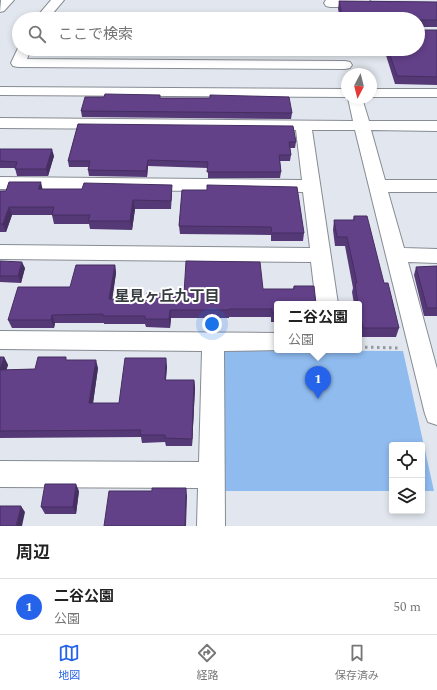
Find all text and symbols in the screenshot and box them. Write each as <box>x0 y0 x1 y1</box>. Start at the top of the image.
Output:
search box <box>12 12 425 56</box>
icon: search <box>26 23 48 45</box>
text: ここで検索 <box>58 23 133 46</box>
north arrow <box>341 68 377 104</box>
district label: 星見ヶ丘九丁目 <box>114 285 220 308</box>
popup <box>274 301 362 353</box>
text: 二谷公園 <box>288 306 348 329</box>
your location <box>202 314 222 334</box>
text: 公園 <box>288 330 314 350</box>
pin: 1 <box>305 366 331 399</box>
map controls <box>389 442 425 514</box>
button: locate <box>389 442 425 478</box>
button: layers <box>389 478 425 514</box>
text: 周辺 <box>16 540 50 566</box>
text: 二谷公園 <box>54 585 114 608</box>
text: 1 <box>25 597 33 617</box>
text: 50 m <box>394 597 421 617</box>
text: 公園 <box>54 609 80 629</box>
tab: 地図 <box>58 642 80 684</box>
tab: 経路 <box>196 642 218 684</box>
tab: 保存済み <box>335 642 379 684</box>

